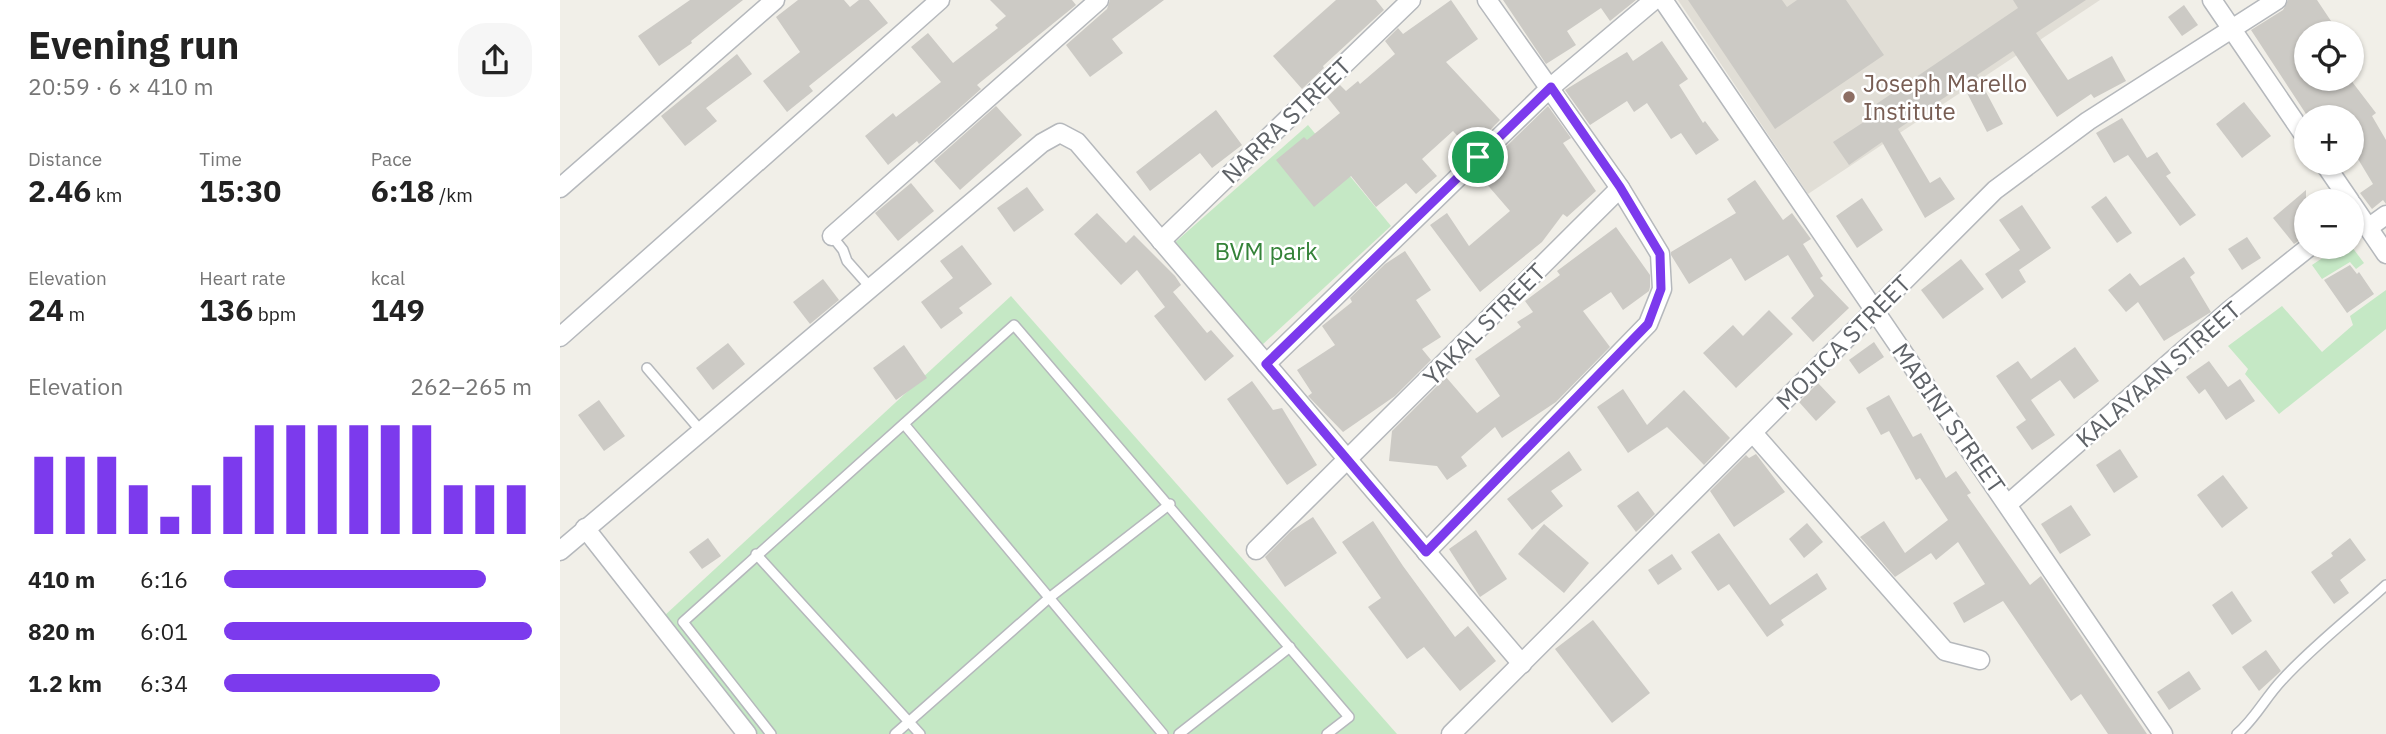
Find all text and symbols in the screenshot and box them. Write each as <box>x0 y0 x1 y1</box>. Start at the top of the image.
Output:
text: Evening run <box>28 20 239 69</box>
map controls <box>2294 21 2364 259</box>
button: locate <box>2294 21 2364 91</box>
button: share <box>458 23 532 97</box>
street label: NARRA STREET <box>1214 50 1358 190</box>
place label: Joseph Marello Institute <box>1863 67 2027 127</box>
text: 20:59 · 6 × 410 m <box>28 71 214 101</box>
marker: Joseph Marello Institute <box>1841 89 1857 105</box>
button: + <box>2294 105 2364 175</box>
pin <box>1448 127 1508 187</box>
icon: arrive <box>1459 138 1497 176</box>
text: Distance <box>28 147 102 171</box>
text: Time <box>199 147 242 171</box>
text: Pace <box>371 147 412 171</box>
text: 2.46 <box>28 171 91 210</box>
text: 15:30 <box>199 171 281 210</box>
text: 6:18 <box>371 171 435 210</box>
text: km <box>91 183 122 207</box>
text: /km <box>435 183 473 207</box>
button: − <box>2294 189 2364 259</box>
park label: BVM park <box>1214 235 1318 267</box>
street label: YAKAL STREET <box>1416 256 1552 392</box>
text: Elevation <box>28 266 107 290</box>
text: Heart rate <box>199 266 286 290</box>
text: kcal <box>371 266 405 290</box>
street label: MOJICA STREET <box>1769 267 1918 416</box>
text: 24 <box>28 290 64 329</box>
text: 136 <box>199 290 253 329</box>
text: 149 <box>371 290 425 329</box>
street label: KALAYAAN STREET <box>2069 293 2247 454</box>
text: m <box>64 302 85 326</box>
text: bpm <box>253 302 296 326</box>
street label: MABINI STREET <box>1885 336 2013 500</box>
text: Elevation <box>28 371 123 401</box>
text: 262–265 m <box>410 371 532 401</box>
text: 410 m <box>28 564 95 594</box>
text: 6:16 <box>140 564 188 594</box>
text: 820 m <box>28 616 95 646</box>
text: 6:01 <box>140 616 188 646</box>
text: 1.2 km <box>28 668 102 698</box>
text: 6:34 <box>140 668 188 698</box>

